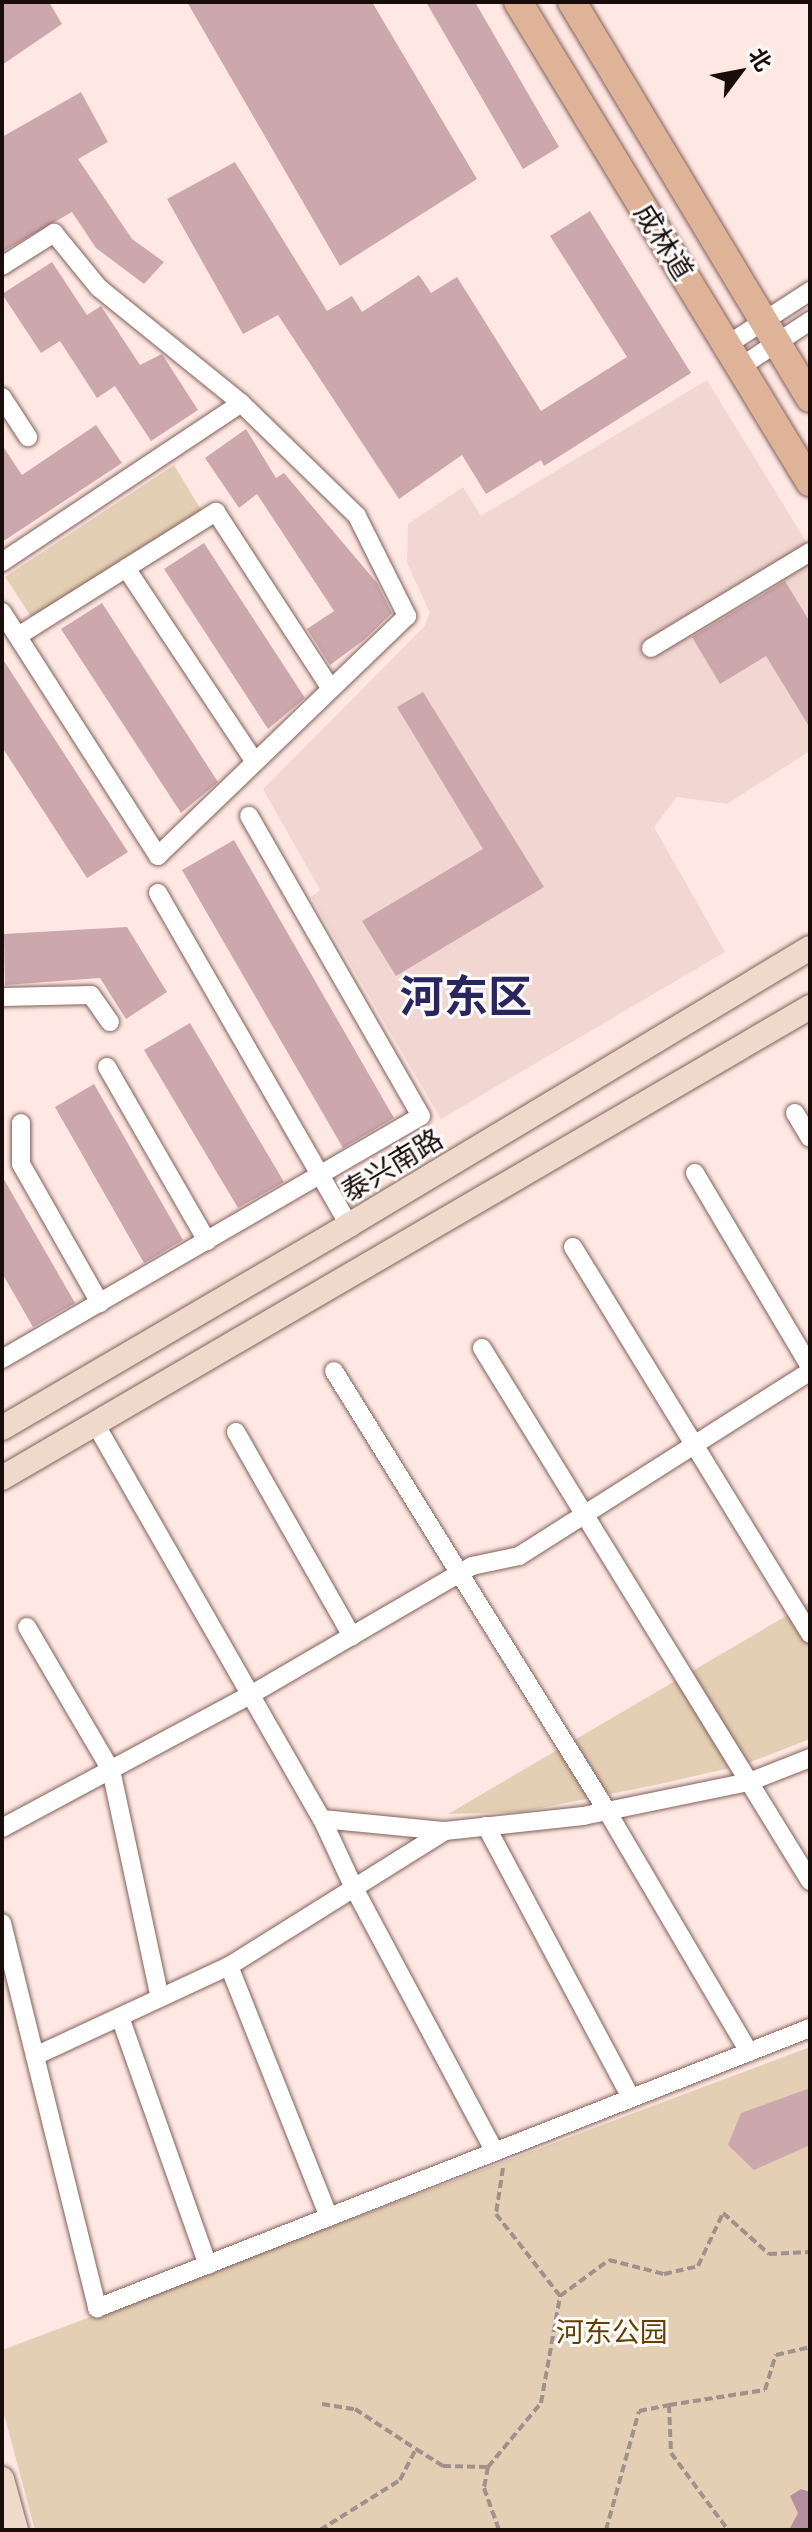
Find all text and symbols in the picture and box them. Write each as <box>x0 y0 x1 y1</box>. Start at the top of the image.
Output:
north arrow <box>700 32 780 112</box>
text: 北 <box>743 43 778 76</box>
street label: 成林道 <box>627 197 701 287</box>
district label: 河东区 <box>400 970 532 1022</box>
street label: 泰兴南路 <box>335 1122 449 1208</box>
park label: 河东公园 <box>556 2315 668 2349</box>

